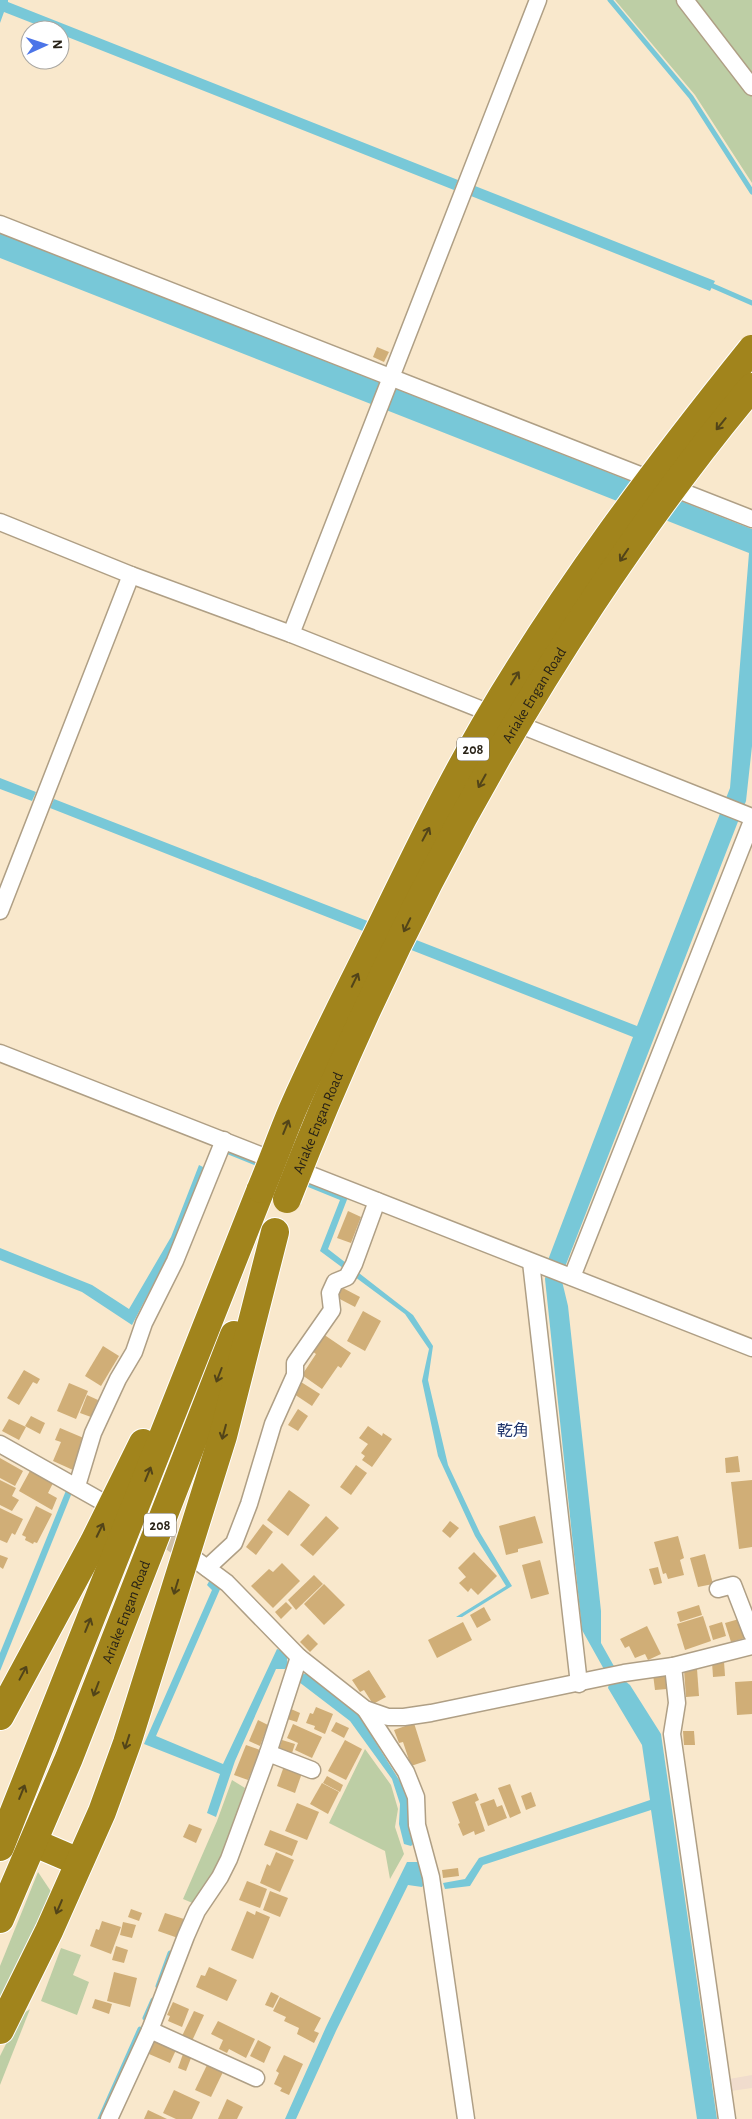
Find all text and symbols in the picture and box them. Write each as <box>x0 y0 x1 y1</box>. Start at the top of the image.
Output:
north arrow <box>20 20 70 70</box>
text: N <box>50 39 64 50</box>
one-way arrow <box>715 417 726 430</box>
one-way arrow <box>619 548 630 562</box>
street label: Ariake Engan Road <box>500 645 569 746</box>
one-way arrow <box>510 671 521 685</box>
road number: 208 <box>457 738 489 761</box>
one-way arrow <box>477 774 487 788</box>
one-way arrow <box>421 827 431 842</box>
one-way arrow <box>402 917 411 932</box>
one-way arrow <box>351 973 360 988</box>
street label: Ariake Engan Road <box>291 1070 346 1176</box>
one-way arrow <box>282 1120 291 1135</box>
one-way arrow <box>213 1367 223 1382</box>
district label: 乾角 <box>497 1422 529 1439</box>
one-way arrow <box>219 1423 228 1439</box>
one-way arrow <box>144 1467 153 1482</box>
road number: 208 <box>144 1514 176 1536</box>
one-way arrow <box>96 1523 105 1538</box>
street label: Ariake Engan Road <box>100 1558 153 1665</box>
one-way arrow <box>170 1578 180 1594</box>
one-way arrow <box>84 1618 93 1633</box>
one-way arrow <box>18 1666 28 1681</box>
one-way arrow <box>90 1682 99 1697</box>
one-way arrow <box>122 1734 131 1749</box>
one-way arrow <box>18 1785 27 1800</box>
one-way arrow <box>54 1899 64 1914</box>

